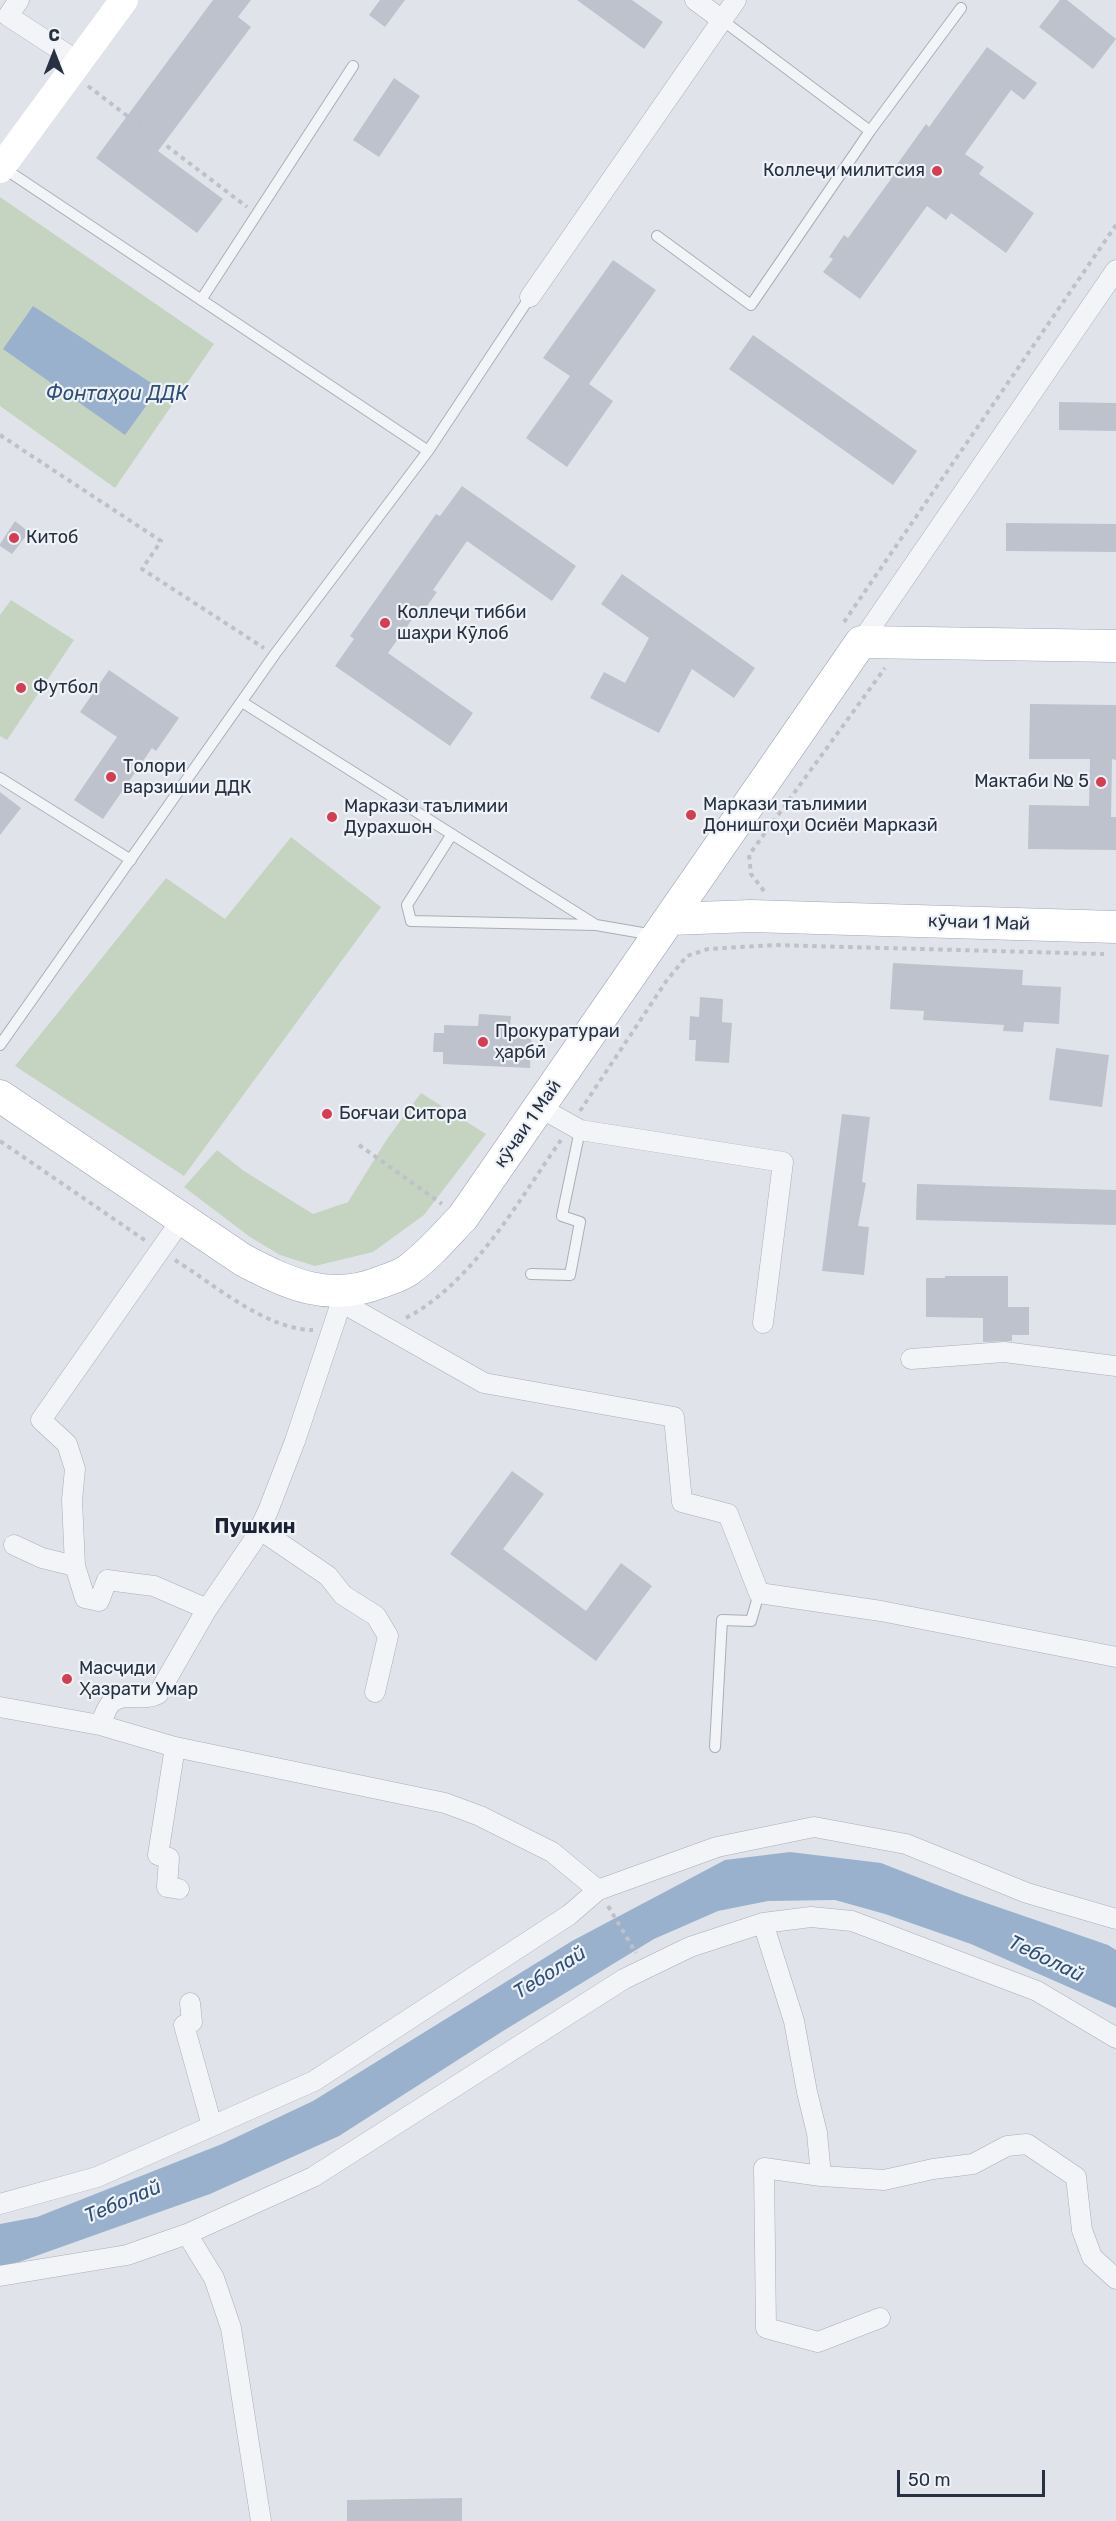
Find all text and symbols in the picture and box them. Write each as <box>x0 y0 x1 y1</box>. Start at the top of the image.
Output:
north arrow <box>24 24 84 84</box>
text: С <box>48 26 60 45</box>
place label: Коллеҷи милитсия <box>763 160 925 182</box>
marker: Коллеҷи милитсия <box>930 164 944 178</box>
water label: Фонтаҳои ДДК <box>46 382 188 406</box>
place label: Китоб <box>26 527 78 549</box>
marker: Китоб <box>7 531 21 545</box>
place label: Коллеҷи тибби шаҳри Кӯлоб <box>397 602 526 644</box>
marker: Коллеҷи тибби шаҳри Кӯлоб <box>378 616 392 630</box>
place label: Футбол <box>33 677 99 699</box>
marker: Футбол <box>14 681 28 695</box>
place label: Толори варзишии ДДК <box>123 756 251 798</box>
marker: Толори варзишии ДДК <box>104 770 118 784</box>
place label: Мактаби № 5 <box>974 771 1089 793</box>
marker: Мактаби № 5 <box>1094 775 1108 789</box>
place label: Маркази таълимии Донишгоҳи Осиёи Марказӣ <box>703 794 938 836</box>
place label: Маркази таълимии Дурахшон <box>344 796 508 838</box>
marker: Маркази таълимии Донишгоҳи Осиёи Марказӣ <box>684 808 698 822</box>
marker: Маркази таълимии Дурахшон <box>325 810 339 824</box>
street label: кӯчаи 1 Май <box>928 910 1030 936</box>
place label: Прокуратураи ҳарбӣ <box>495 1021 620 1064</box>
marker: Прокуратураи ҳарбӣ <box>476 1035 490 1049</box>
street label: кӯчаи 1 Май <box>490 1076 566 1172</box>
place label: Боғчаи Ситора <box>339 1103 467 1125</box>
marker: Боғчаи Ситора <box>320 1107 334 1121</box>
district label: Пушкин <box>215 1515 295 1539</box>
place label: Масҷиди Ҳазрати Умар <box>79 1658 198 1700</box>
marker: Масҷиди Ҳазрати Умар <box>60 1672 74 1686</box>
water label: Теболай <box>1004 1930 1088 1988</box>
water label: Теболай <box>509 1941 591 2005</box>
water label: Теболай <box>81 2175 165 2229</box>
scale bar <box>900 2458 1048 2496</box>
text: 50 m <box>908 2469 951 2491</box>

